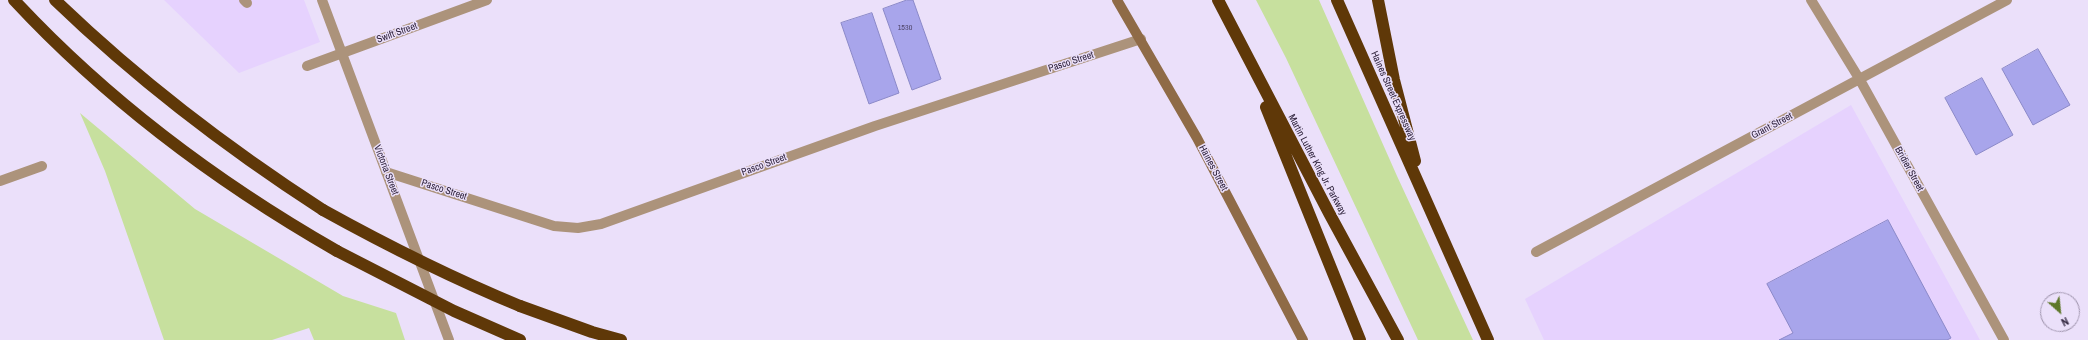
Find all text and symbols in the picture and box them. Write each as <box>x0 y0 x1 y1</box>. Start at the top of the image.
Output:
street label: Swift Street <box>375 20 419 46</box>
house number: 1530 <box>898 23 912 33</box>
street label: Pasco Street <box>1047 49 1095 75</box>
street label: Haines Street Expressway <box>1368 49 1418 143</box>
street label: Grant Street <box>1749 110 1795 142</box>
street label: Martin Luther King Jr. Parkway <box>1285 112 1349 218</box>
street label: Victoria Street <box>371 143 401 197</box>
street label: Haines Street <box>1196 143 1230 193</box>
street label: Bridier Street <box>1892 145 1926 193</box>
street label: Pasco Street <box>740 151 788 179</box>
street label: Pasco Street <box>420 177 468 203</box>
north arrow <box>2040 292 2080 332</box>
text: N <box>2059 314 2071 330</box>

